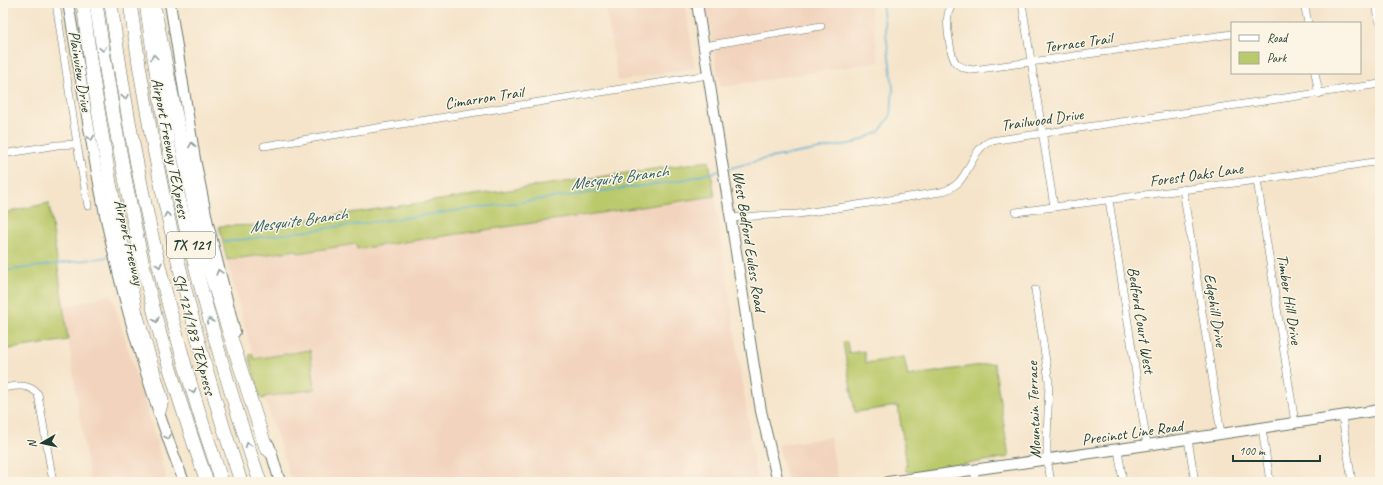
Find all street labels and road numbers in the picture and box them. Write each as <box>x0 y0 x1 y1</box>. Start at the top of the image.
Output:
street label: Terrace Trail <box>1043 28 1117 58</box>
street label: Plainview Drive <box>64 29 97 115</box>
street label: Airport Freeway TEXpress <box>147 76 194 222</box>
street label: Cimarron Trail <box>444 81 528 114</box>
street label: Trailwood Drive <box>1000 104 1086 136</box>
street label: Forest Oaks Lane <box>1148 158 1246 191</box>
street label: West Bedford Euless Road <box>728 169 770 316</box>
street label: Airport Freeway <box>109 198 149 288</box>
road number: TX 121 <box>167 232 215 258</box>
street label: Timber Hill Drive <box>1272 253 1306 347</box>
street label: Bedford Court West <box>1123 265 1160 377</box>
street label: SH 121/183 TEXpress <box>168 271 220 399</box>
street label: Edgehill Drive <box>1199 272 1231 350</box>
street label: Mountain Terrace <box>1022 359 1046 459</box>
street label: Precinct Line Road <box>1080 416 1187 450</box>

